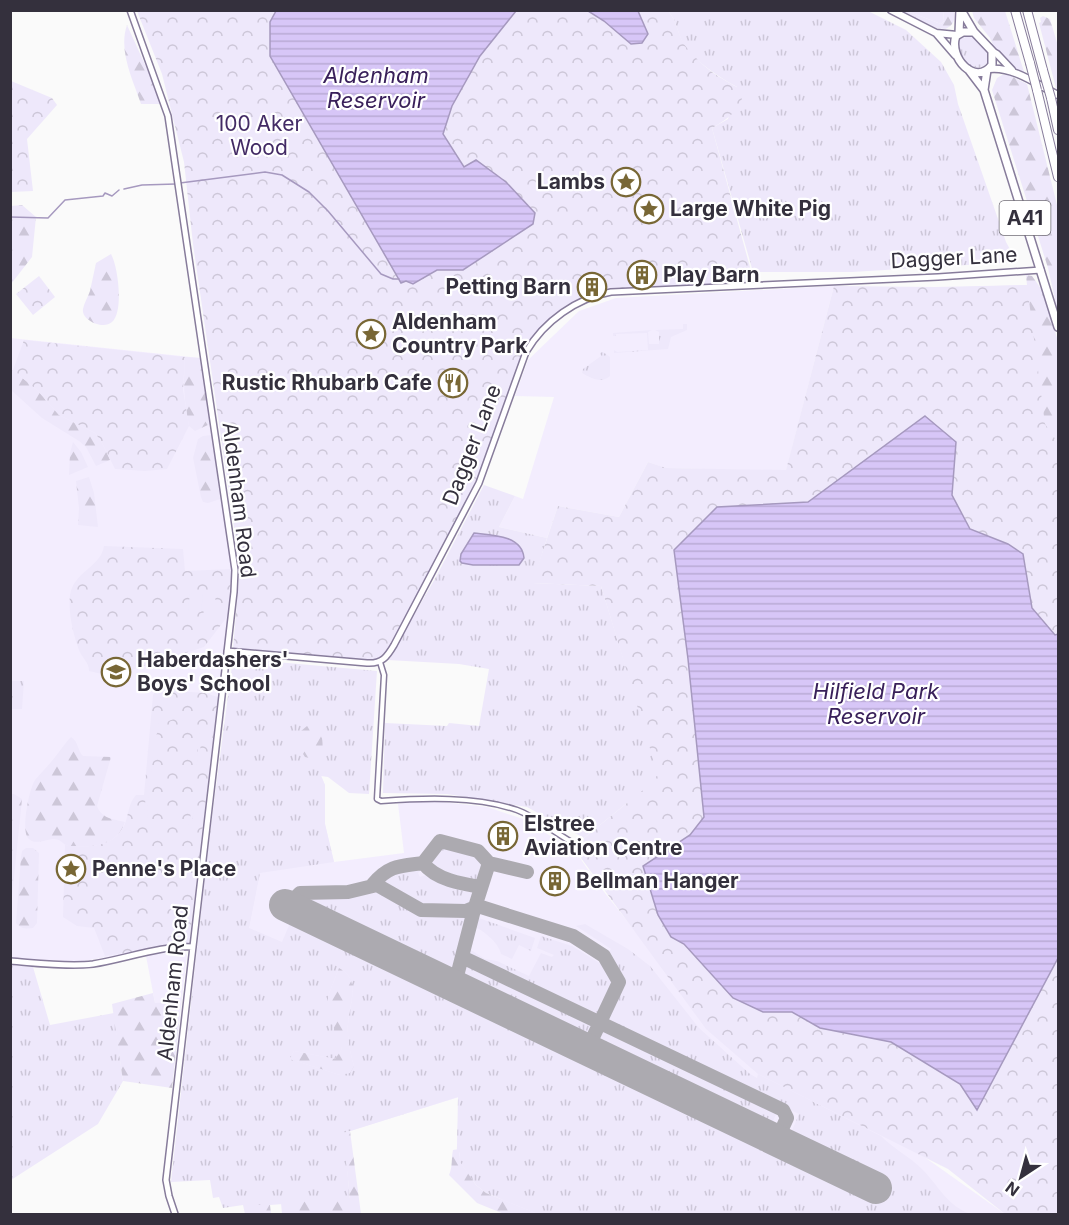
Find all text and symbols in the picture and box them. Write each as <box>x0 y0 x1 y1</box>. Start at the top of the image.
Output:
water label: Aldenham Reservoir <box>322 62 429 113</box>
park label: 100 Aker Wood <box>216 111 302 160</box>
place icon: Lambs <box>610 166 642 198</box>
place label: Lambs <box>537 169 605 194</box>
place icon: Large White Pig <box>633 193 665 225</box>
place label: Large White Pig <box>670 196 831 221</box>
road number: A41 <box>1000 201 1050 235</box>
street label: Dagger Lane <box>890 242 1018 273</box>
building icon: Play Barn <box>626 259 658 291</box>
place label: Play Barn <box>663 262 760 287</box>
building icon: Petting Barn <box>576 271 608 303</box>
place label: Petting Barn <box>446 274 571 299</box>
place label: Aldenham Country Park <box>392 309 528 358</box>
place icon: Aldenham Country Park <box>355 318 387 350</box>
restaurant icon: Rustic Rhubarb Cafe <box>437 367 469 399</box>
place label: Rustic Rhubarb Cafe <box>222 370 432 395</box>
street label: Dagger Lane <box>437 381 506 509</box>
street label: Aldenham Road <box>218 421 261 579</box>
place label: Haberdashers' Boys' School <box>137 647 289 696</box>
school or university icon: Haberdashers' Boys' School <box>100 656 132 688</box>
water label: Hilfield Park Reservoir <box>813 678 940 729</box>
place label: Elstree Aviation Centre <box>524 811 682 860</box>
building icon: Elstree Aviation Centre <box>487 820 519 852</box>
place icon: Penne's Place <box>55 853 87 885</box>
place label: Penne's Place <box>92 856 236 881</box>
building icon: Bellman Hanger <box>539 865 571 897</box>
place label: Bellman Hanger <box>576 868 739 893</box>
street label: Aldenham Road <box>152 904 193 1062</box>
north arrow <box>991 1147 1051 1207</box>
text: N <box>1001 1177 1023 1201</box>

